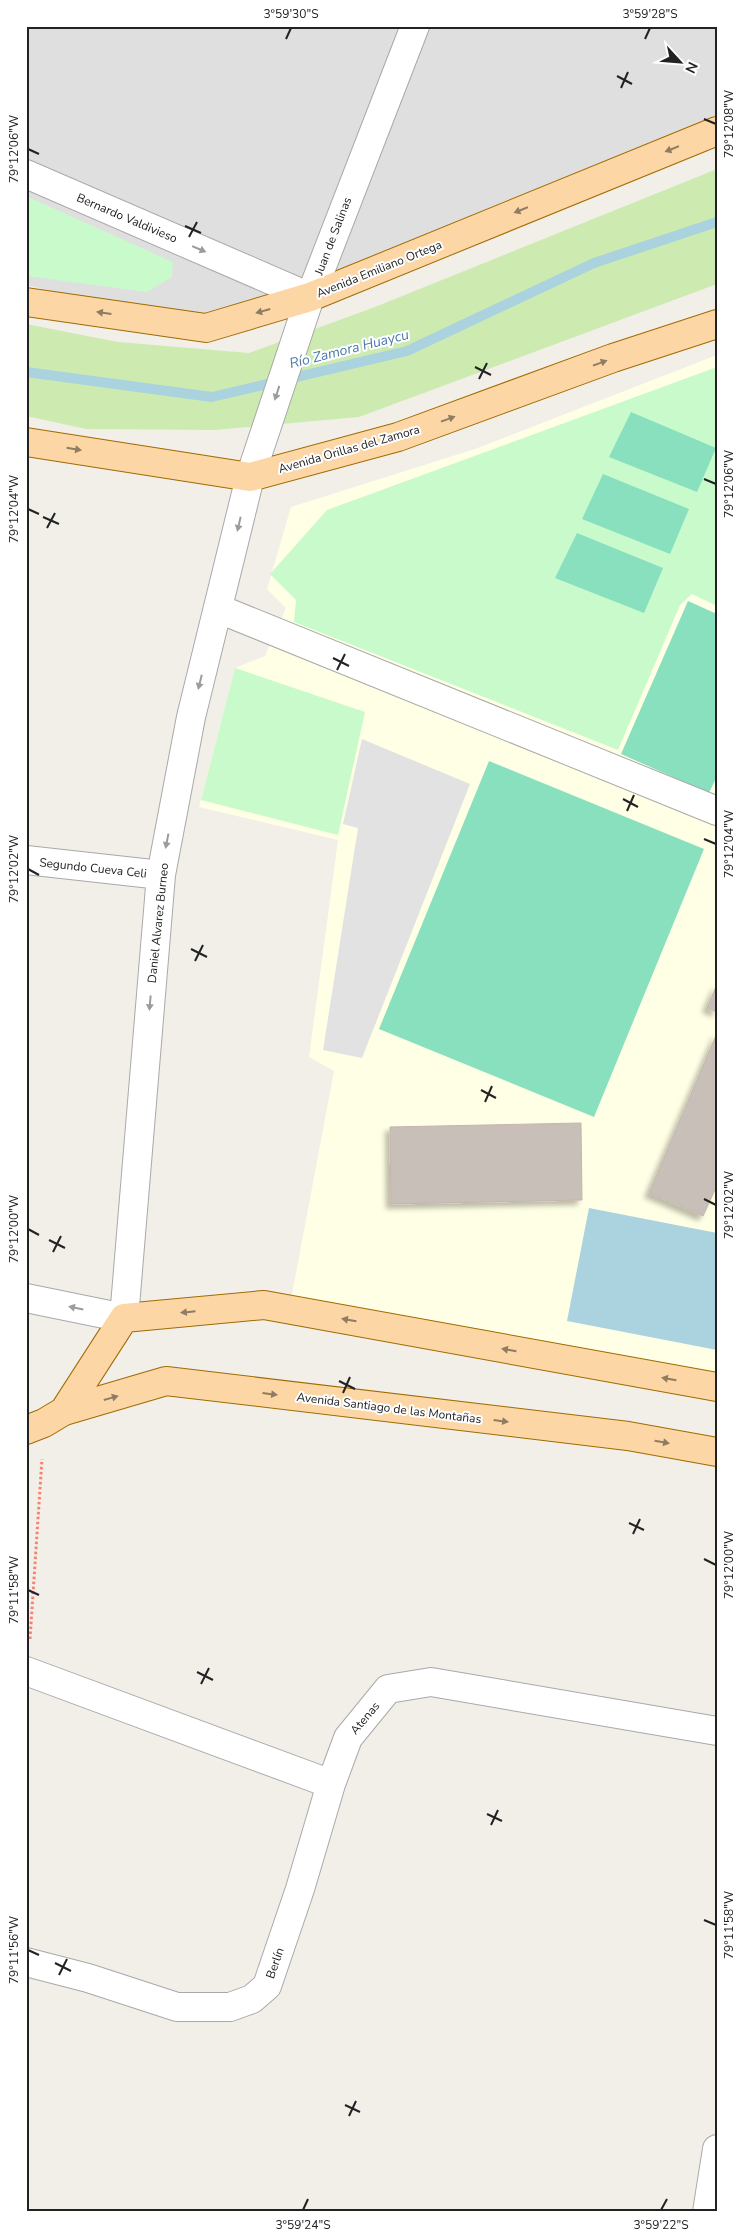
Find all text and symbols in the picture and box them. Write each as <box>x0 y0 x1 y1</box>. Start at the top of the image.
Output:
text: 3°59'30"S <box>263 6 319 22</box>
text: 3°59'28"S <box>622 6 678 22</box>
north arrow <box>656 38 706 88</box>
text: N <box>680 59 702 76</box>
text: 79°12'08"W <box>721 90 737 158</box>
text: 79°12'06"W <box>6 115 22 183</box>
one-way arrow <box>664 145 679 153</box>
street label: Bernardo Valdivieso <box>74 190 180 247</box>
street label: Juan de Salinas <box>310 194 355 278</box>
one-way arrow <box>514 207 528 215</box>
street label: Avenida Emiliano Ortega <box>314 236 444 302</box>
one-way arrow <box>192 246 206 254</box>
one-way arrow <box>255 307 270 315</box>
one-way arrow <box>95 309 111 317</box>
water label: Río Zamora Huaycu <box>287 325 411 373</box>
one-way arrow <box>593 358 607 366</box>
one-way arrow <box>273 386 281 401</box>
one-way arrow <box>440 415 455 422</box>
street label: Avenida Orillas del Zamora <box>276 421 422 477</box>
one-way arrow <box>67 446 83 454</box>
text: 79°12'06"W <box>721 450 737 518</box>
text: 79°12'04"W <box>6 475 22 543</box>
one-way arrow <box>235 517 243 532</box>
one-way arrow <box>196 674 204 690</box>
text: 79°12'04"W <box>721 810 737 878</box>
one-way arrow <box>163 833 171 849</box>
text: 79°12'02"W <box>6 835 22 903</box>
street label: Segundo Cueva Celi <box>38 854 148 882</box>
street label: Daniel Alvarez Burneo <box>144 862 172 984</box>
one-way arrow <box>146 995 154 1011</box>
text: 79°12'02"W <box>721 1171 737 1239</box>
text: 79°12'00"W <box>6 1195 22 1263</box>
one-way arrow <box>68 1304 84 1312</box>
one-way arrow <box>180 1308 196 1316</box>
one-way arrow <box>341 1316 357 1324</box>
one-way arrow <box>500 1345 516 1353</box>
one-way arrow <box>660 1375 676 1383</box>
street label: Avenida Santiago de las Montañas <box>296 1389 483 1427</box>
one-way arrow <box>263 1390 279 1398</box>
one-way arrow <box>104 1393 119 1401</box>
one-way arrow <box>494 1417 510 1425</box>
one-way arrow <box>655 1439 671 1447</box>
text: 79°12'00"W <box>721 1531 737 1599</box>
text: 79°11'58"W <box>6 1556 22 1624</box>
street label: Atenas <box>347 1698 384 1738</box>
text: 79°11'58"W <box>721 1891 737 1959</box>
text: 79°11'56"W <box>6 1916 22 1984</box>
street label: Berlín <box>262 1945 288 1981</box>
text: 3°59'24"S <box>275 2217 331 2233</box>
text: 3°59'22"S <box>633 2217 689 2233</box>

